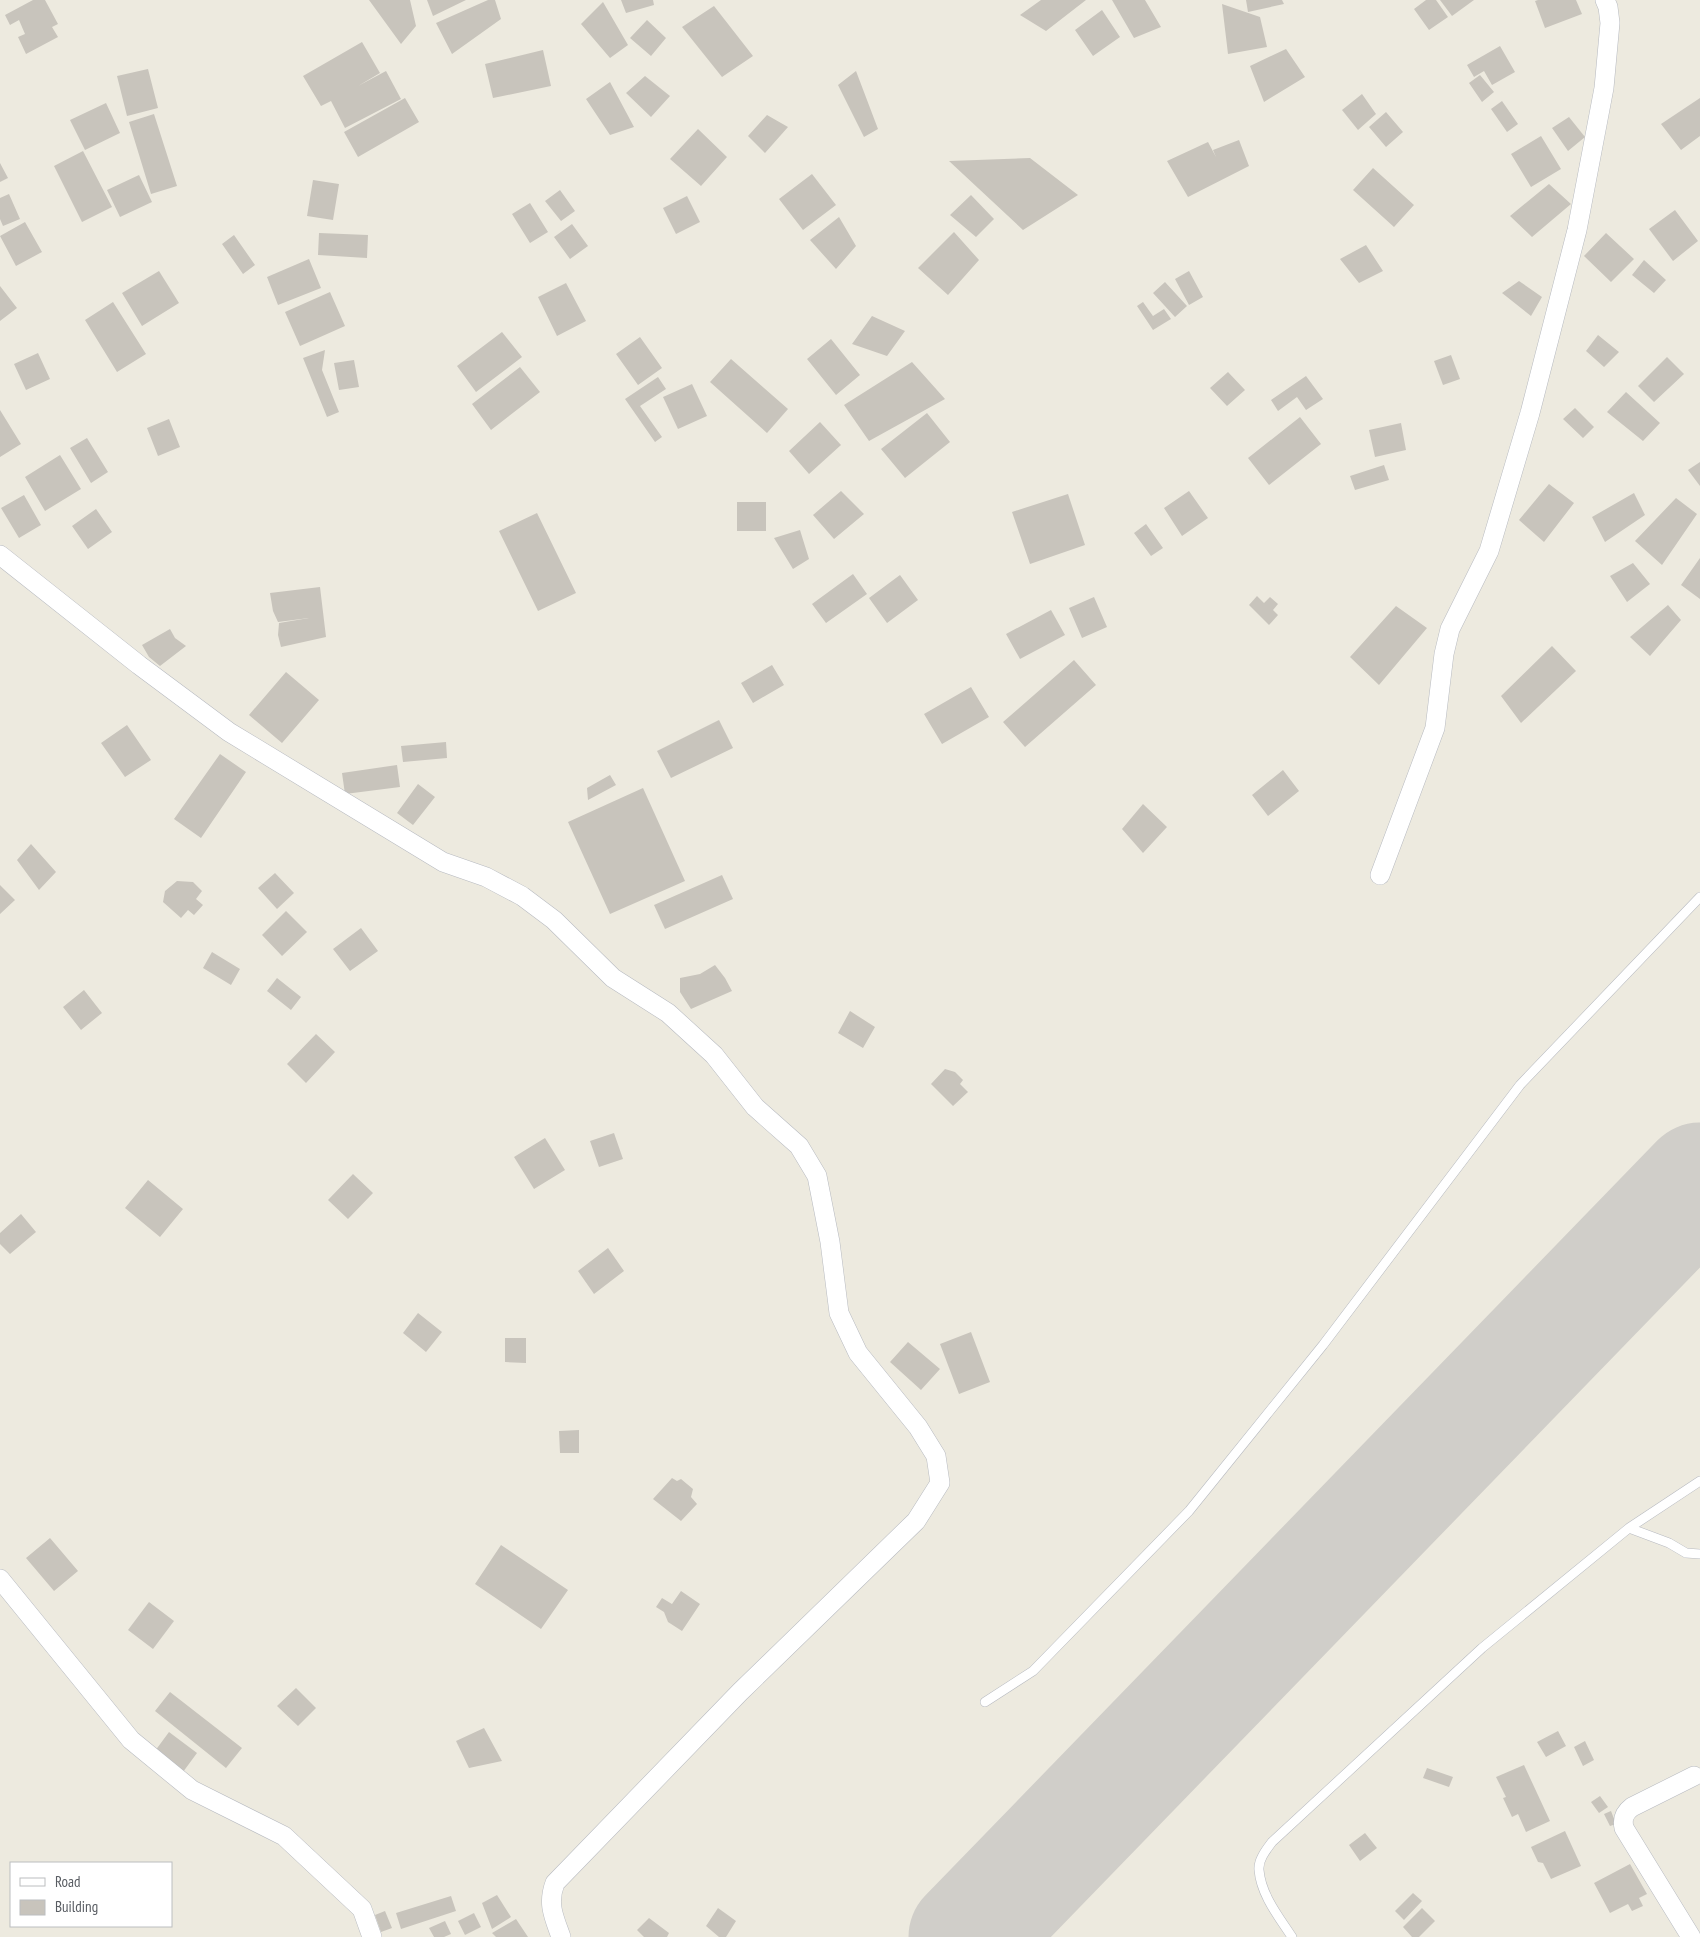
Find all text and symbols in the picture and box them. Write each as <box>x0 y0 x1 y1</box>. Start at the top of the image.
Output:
legend <box>10 1862 172 1927</box>
text: Road <box>55 1872 81 1891</box>
text: Building <box>55 1897 98 1916</box>

